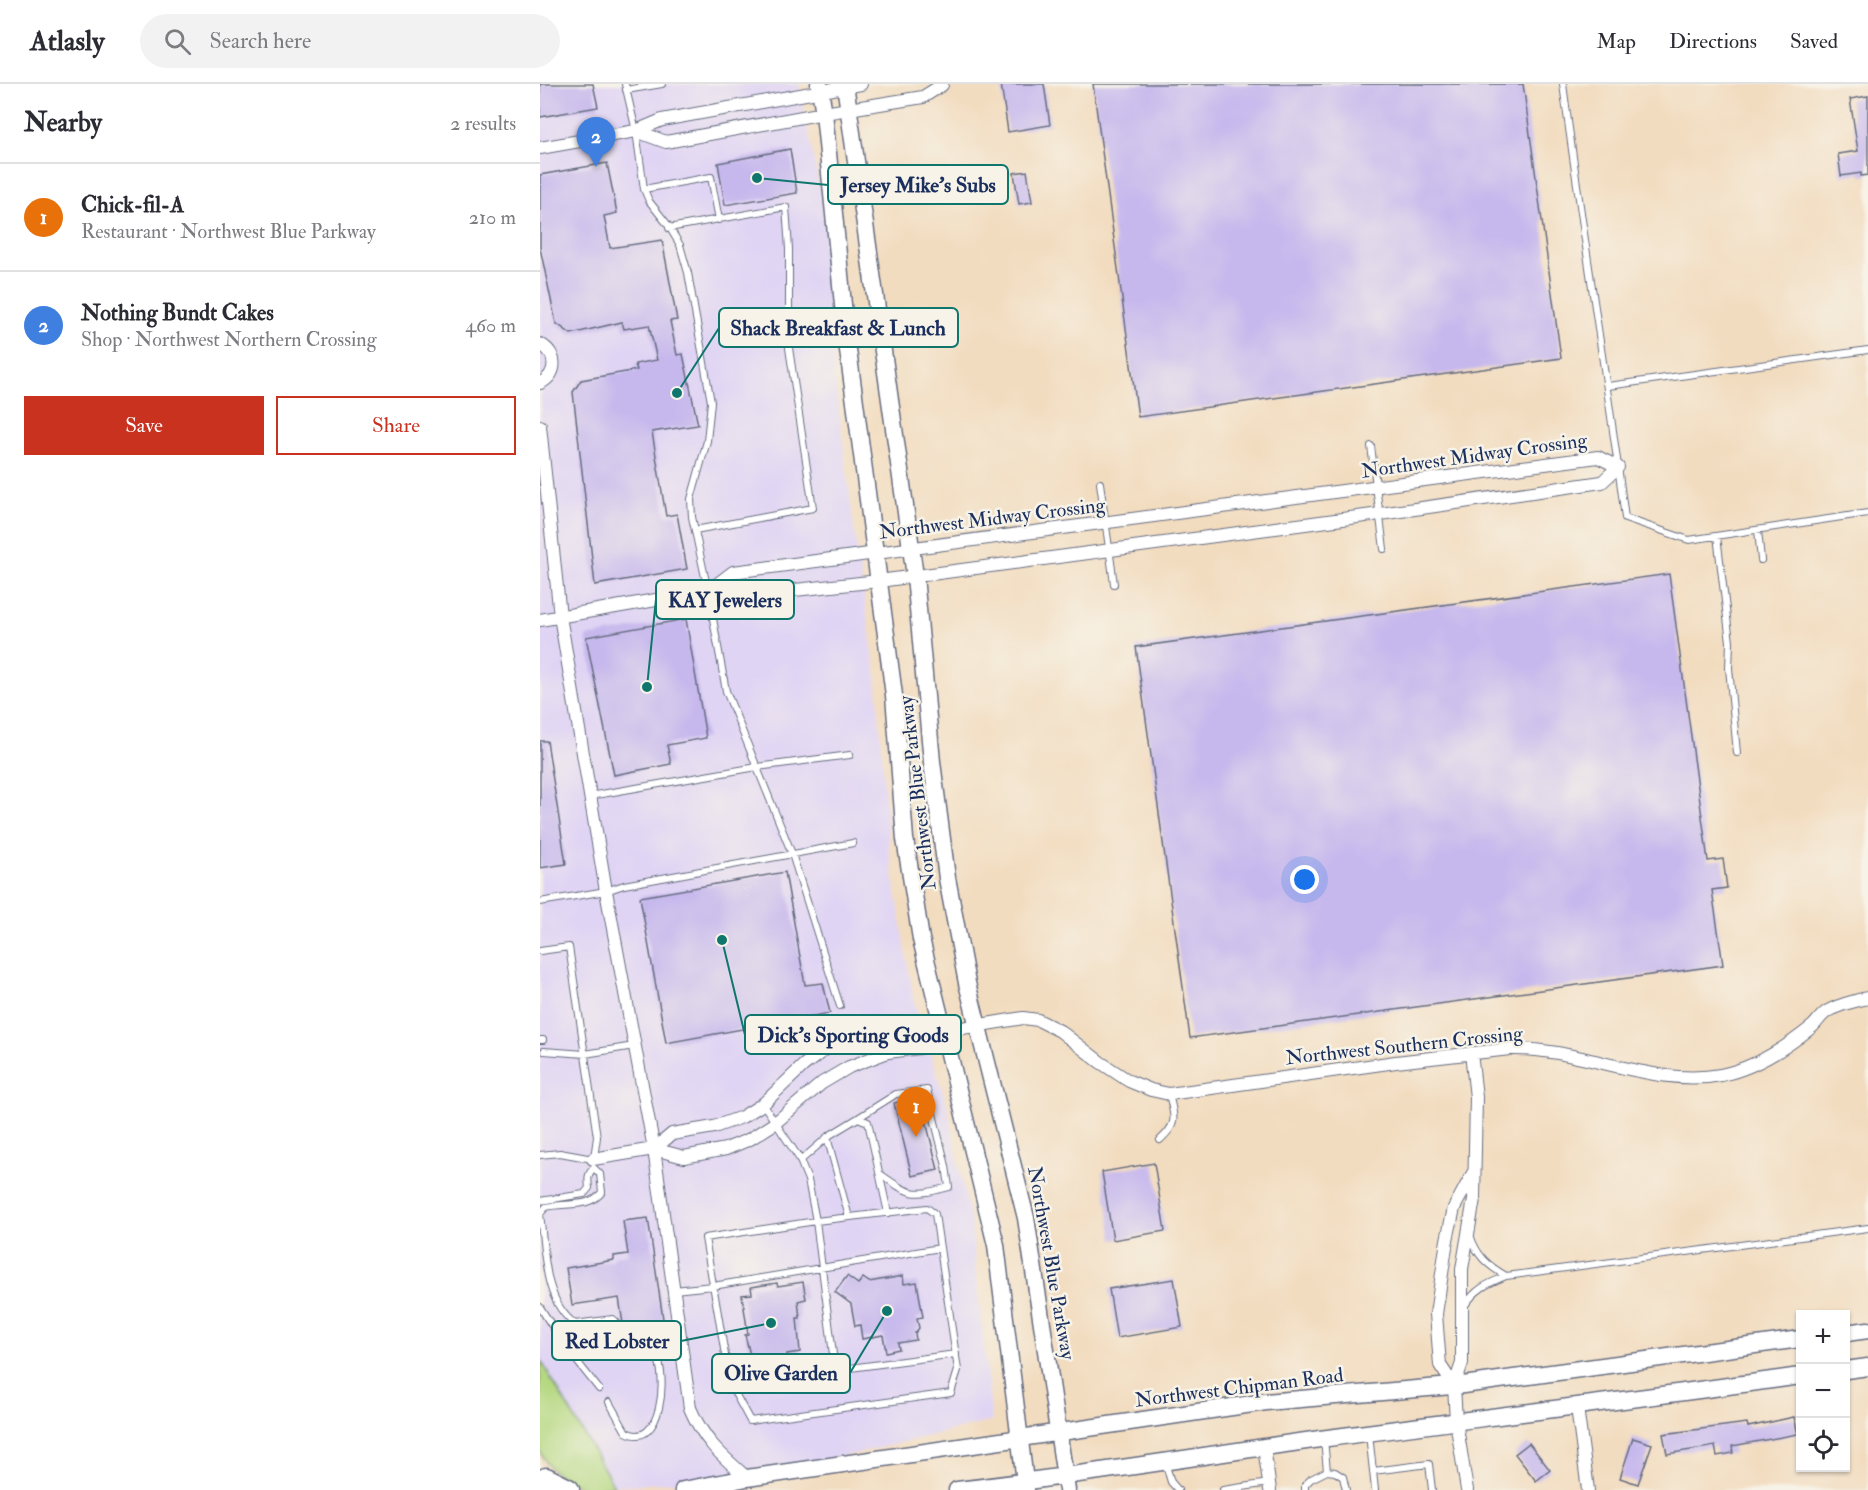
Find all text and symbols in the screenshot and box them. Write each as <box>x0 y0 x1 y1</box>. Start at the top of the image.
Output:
search box <box>140 14 560 68</box>
text: Atlasly <box>30 24 104 59</box>
icon: search <box>161 25 194 58</box>
text: Search here <box>209 27 311 55</box>
text: Map <box>1596 28 1636 55</box>
text: Directions <box>1669 28 1757 55</box>
text: Saved <box>1790 28 1838 55</box>
text: Nearby <box>24 107 102 139</box>
text: 2 results <box>450 111 516 136</box>
pin: 2 <box>576 118 616 167</box>
callout: Jersey Mike's Subs <box>828 165 1008 204</box>
text: Jersey Mike's Subs <box>839 172 996 199</box>
text: Chick-fil-A <box>81 191 184 219</box>
text: 1 <box>40 205 47 230</box>
text: 210 m <box>469 205 516 230</box>
text: Restaurant · Northwest Blue Parkway <box>81 219 376 244</box>
text: Nothing Bundt Cakes <box>81 299 274 327</box>
callout: Shack Breakfast & Lunch <box>719 308 958 347</box>
text: 2 <box>38 313 49 338</box>
text: 460 m <box>465 313 516 338</box>
text: Shack Breakfast & Lunch <box>730 315 946 342</box>
text: Shop · Northwest Northern Crossing <box>81 327 377 352</box>
button: Save <box>24 396 264 455</box>
button: Share <box>276 396 516 455</box>
street label: Northwest Midway Crossing <box>1360 427 1590 484</box>
street label: Northwest Midway Crossing <box>878 492 1108 545</box>
callout: KAY Jewelers <box>656 580 794 619</box>
text: KAY Jewelers <box>668 587 782 614</box>
street label: Northwest Blue Parkway <box>893 693 942 892</box>
your location <box>1290 865 1319 894</box>
callout: Dick's Sporting Goods <box>745 1015 961 1054</box>
street label: Northwest Southern Crossing <box>1284 1020 1525 1070</box>
text: Dick's Sporting Goods <box>757 1022 949 1049</box>
pin: 1 <box>896 1088 935 1137</box>
street label: Northwest Blue Parkway <box>1022 1165 1081 1363</box>
map controls <box>1796 1310 1850 1472</box>
button: + <box>1796 1310 1850 1364</box>
callout: Red Lobster <box>552 1321 681 1360</box>
text: Red Lobster <box>565 1328 671 1355</box>
callout: Olive Garden <box>712 1354 850 1393</box>
text: Olive Garden <box>724 1360 838 1387</box>
street label: Northwest Chipman Road <box>1133 1362 1345 1414</box>
button: − <box>1796 1364 1850 1418</box>
button: locate <box>1796 1418 1850 1472</box>

